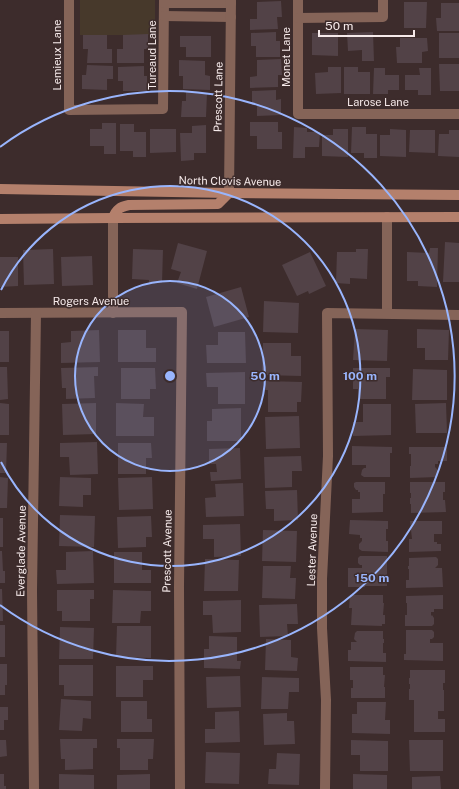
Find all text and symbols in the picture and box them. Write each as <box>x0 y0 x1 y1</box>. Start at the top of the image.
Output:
scale bar <box>319 12 414 38</box>
text: 50 m <box>325 19 353 33</box>
street label: Lemieux Lane <box>51 20 63 90</box>
street label: Tureaud Lane <box>146 20 158 90</box>
street label: Monet Lane <box>280 27 292 87</box>
street label: Prescott Lane <box>211 62 225 132</box>
street label: Larose Lane <box>347 96 409 108</box>
street label: North Clovis Avenue <box>178 174 282 188</box>
street label: Rogers Avenue <box>53 295 129 307</box>
centre of rings <box>163 369 177 383</box>
text: 50 m <box>250 369 280 383</box>
text: 100 m <box>343 369 377 383</box>
street label: Everglade Avenue <box>14 505 28 597</box>
street label: Prescott Avenue <box>160 509 174 593</box>
street label: Lester Avenue <box>305 513 319 587</box>
text: 150 m <box>355 571 389 585</box>

